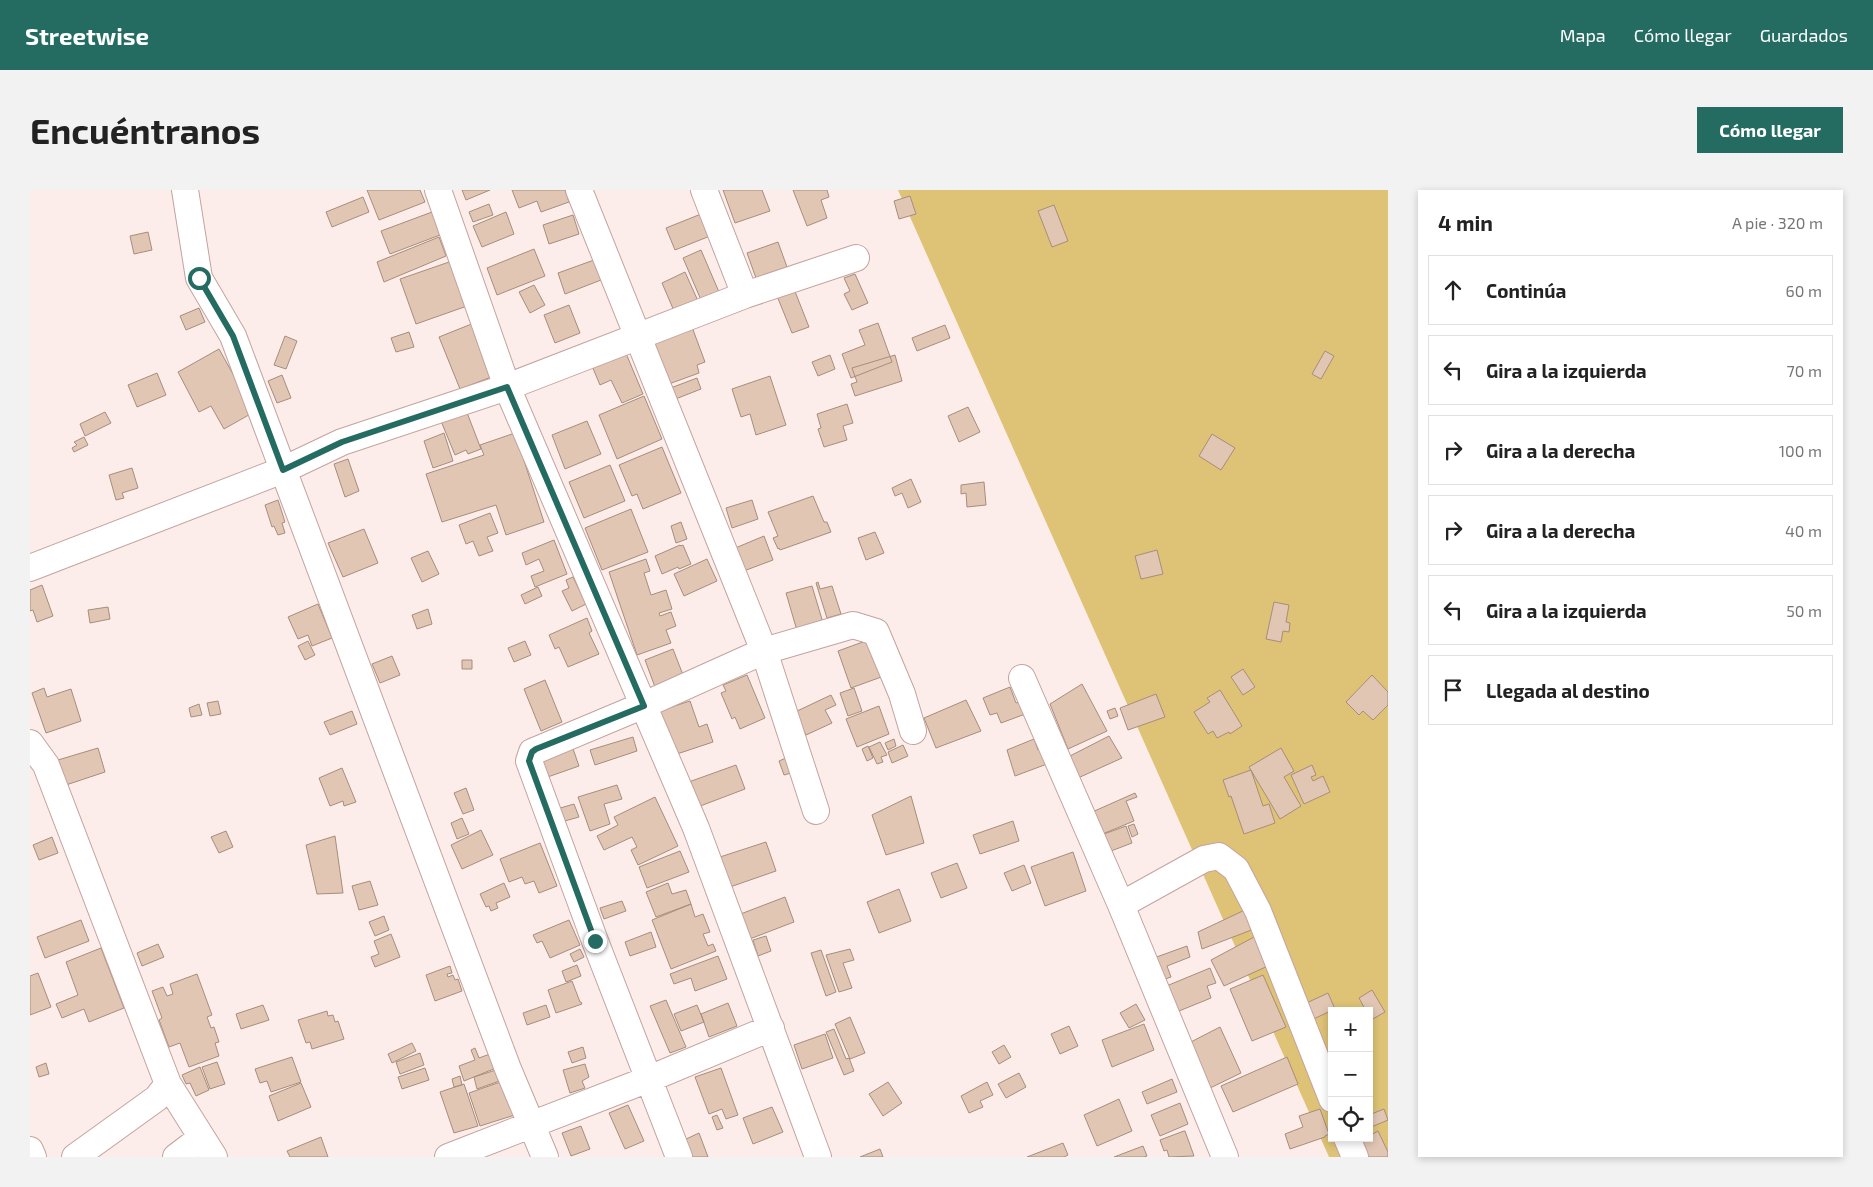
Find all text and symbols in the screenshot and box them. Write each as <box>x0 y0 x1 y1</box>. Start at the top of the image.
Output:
text: Streetwise <box>25 21 149 50</box>
text: Mapa <box>1560 24 1606 46</box>
text: Cómo llegar <box>1634 24 1732 46</box>
text: Guardados <box>1760 24 1848 46</box>
button: Cómo llegar <box>1697 107 1843 153</box>
text: Encuéntranos <box>30 109 260 151</box>
text: 4 min <box>1438 210 1493 235</box>
text: A pie · 320 m <box>1732 213 1823 232</box>
route start <box>188 267 211 290</box>
icon: ahead <box>1439 276 1467 304</box>
text: Continúa <box>1486 279 1566 302</box>
text: 60 m <box>1786 281 1822 300</box>
icon: left <box>1439 356 1467 384</box>
text: Gira a la izquierda <box>1486 359 1647 382</box>
text: 70 m <box>1787 361 1822 380</box>
icon: right <box>1439 436 1467 464</box>
text: Gira a la derecha <box>1486 439 1635 462</box>
text: 100 m <box>1779 441 1822 460</box>
icon: right <box>1439 516 1467 544</box>
text: Gira a la derecha <box>1486 519 1635 542</box>
text: 40 m <box>1785 521 1822 540</box>
icon: left <box>1439 596 1467 624</box>
text: Gira a la izquierda <box>1486 599 1647 622</box>
text: 50 m <box>1786 601 1822 620</box>
icon: arrive <box>1439 676 1467 704</box>
text: Llegada al destino <box>1486 679 1650 702</box>
route end <box>584 930 607 953</box>
map controls <box>1328 1007 1373 1142</box>
button: + <box>1328 1007 1373 1052</box>
button: − <box>1328 1052 1373 1097</box>
button: locate <box>1328 1097 1373 1142</box>

